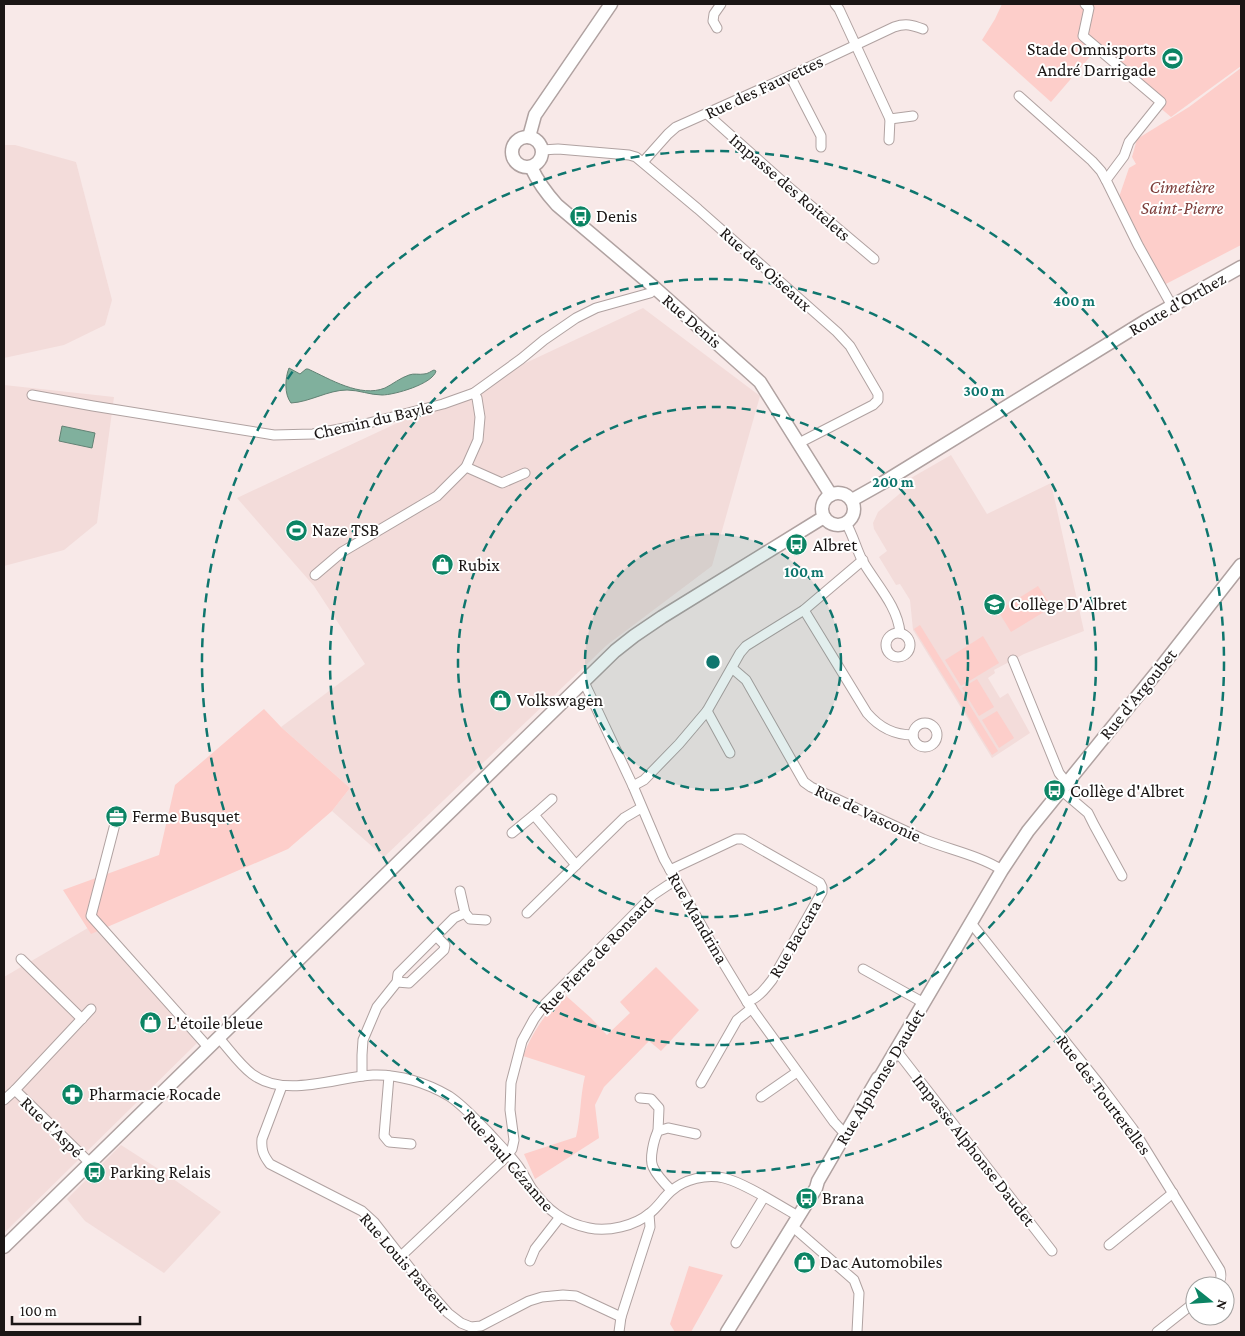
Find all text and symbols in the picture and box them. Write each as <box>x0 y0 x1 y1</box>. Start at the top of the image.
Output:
place label: Stade Omnisports André Darrigade <box>1027 39 1156 80</box>
sports icon: Stade Omnisports André Darrigade <box>1160 47 1184 71</box>
street label: Rue des Fauvettes <box>702 51 826 123</box>
street label: Impasse des Roitelets <box>725 129 855 245</box>
park label: Cimetière Saint-Pierre <box>1141 177 1223 218</box>
bus stop icon: Denis <box>568 204 592 228</box>
place label: Denis <box>596 206 637 226</box>
street label: Rue des Oiseaux <box>716 223 816 316</box>
street label: Route d'Orthez <box>1125 268 1229 340</box>
street label: Rue Denis <box>658 290 726 352</box>
text: 400 m <box>1053 293 1095 309</box>
text: 300 m <box>963 383 1005 399</box>
street label: Chemin du Bayle <box>311 397 435 443</box>
text: 200 m <box>872 474 914 490</box>
sports icon: Naze TSB <box>284 518 308 542</box>
place label: Naze TSB <box>312 520 379 540</box>
bus stop icon: Albret <box>785 533 809 557</box>
place label: Albret <box>813 535 858 555</box>
shop icon: Rubix <box>430 553 454 577</box>
place label: Rubix <box>458 555 500 575</box>
text: 100 m <box>784 564 824 580</box>
school or university icon: Collège D'Albret <box>982 592 1006 616</box>
place label: Collège D'Albret <box>1010 594 1128 614</box>
street label: Rue d'Argoubet <box>1095 644 1181 743</box>
centre of rings <box>704 653 722 671</box>
shop icon: Volkswagen <box>489 688 513 712</box>
place label: Volkswagen <box>517 690 604 710</box>
bus stop icon: Collège d'Albret <box>1042 779 1066 803</box>
street label: Rue de Vasconie <box>812 780 924 846</box>
place label: Collège d'Albret <box>1070 781 1185 801</box>
office icon: Ferme Busquet <box>104 804 128 828</box>
place label: Ferme Busquet <box>132 806 241 826</box>
street label: Rue Mandrina <box>664 869 732 967</box>
street label: Rue Pierre de Ronsard <box>535 892 658 1018</box>
street label: Rue Baccara <box>765 897 825 981</box>
street label: Rue Alphonse Daudet <box>832 1005 929 1149</box>
shop icon: L'étoile bleue <box>139 1011 163 1035</box>
place label: L'étoile bleue <box>167 1013 263 1033</box>
street label: Rue des Tourterelles <box>1053 1031 1155 1159</box>
street label: Impasse Alphonse Daudet <box>908 1070 1040 1231</box>
pharmacy icon: Pharmacie Rocade <box>61 1082 85 1106</box>
place label: Pharmacie Rocade <box>89 1084 221 1104</box>
street label: Rue d'Aspé <box>17 1092 87 1162</box>
street label: Rue Paul Cézanne <box>460 1107 558 1216</box>
bus stop icon: Parking Relais <box>82 1160 106 1184</box>
place label: Parking Relais <box>110 1162 211 1182</box>
bus stop icon: Brana <box>794 1186 818 1210</box>
place label: Brana <box>822 1188 864 1208</box>
street label: Rue Louis Pasteur <box>356 1208 455 1318</box>
shop icon: Dac Automobiles <box>792 1250 816 1274</box>
place label: Dac Automobiles <box>820 1252 943 1272</box>
north arrow <box>1185 1276 1235 1326</box>
scale bar <box>12 1294 140 1326</box>
text: N <box>1213 1298 1231 1312</box>
text: 100 m <box>20 1303 57 1319</box>

